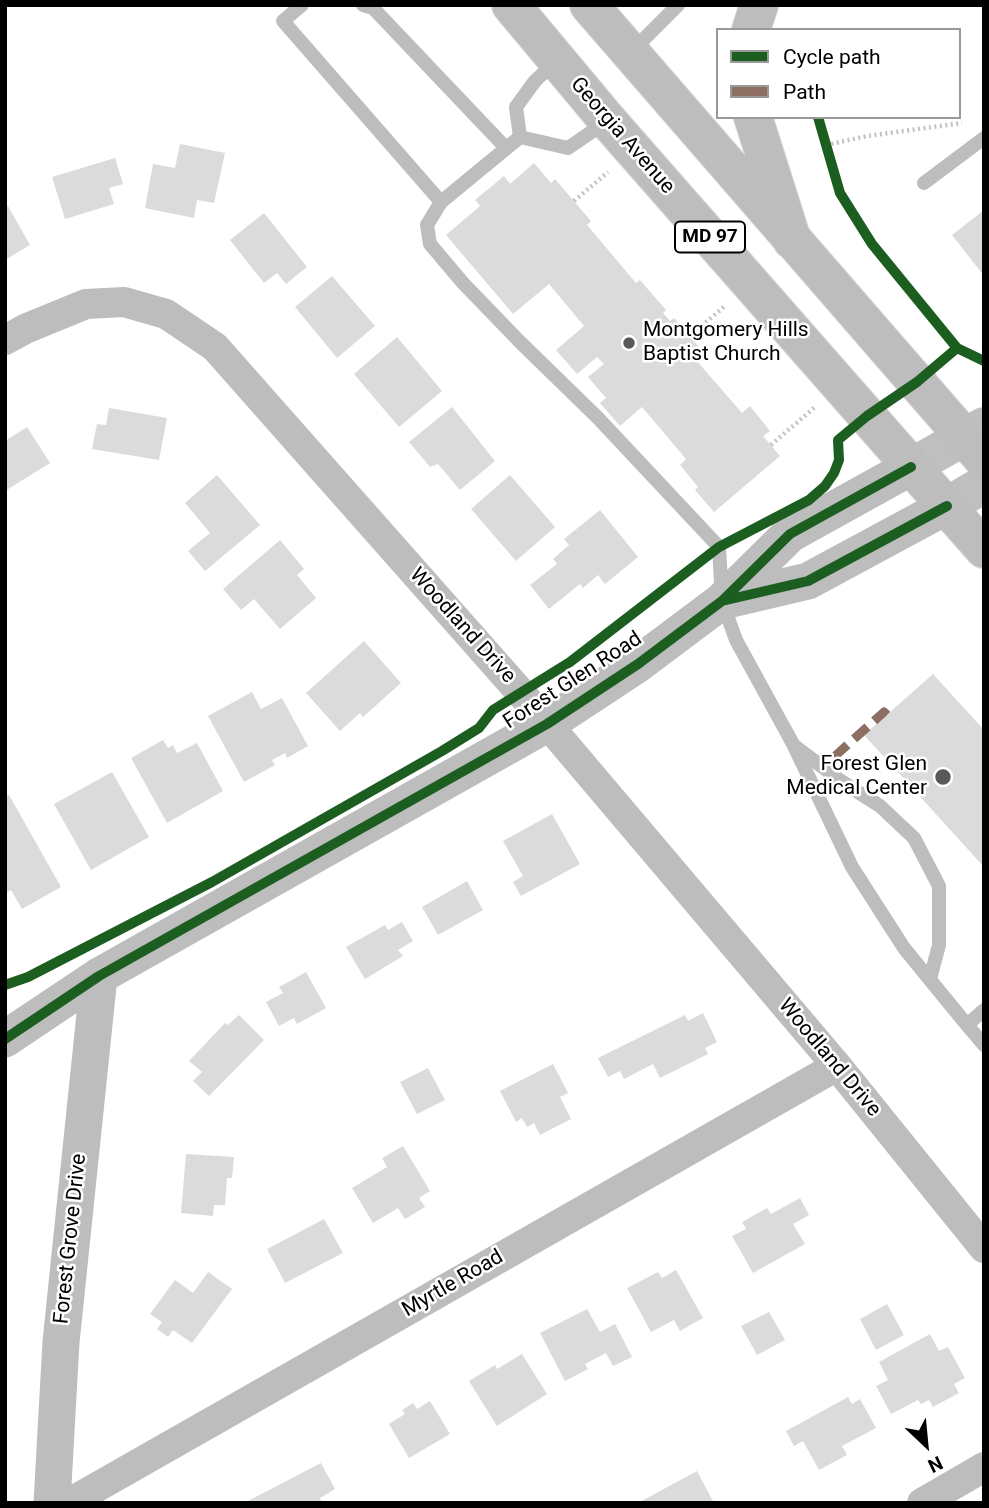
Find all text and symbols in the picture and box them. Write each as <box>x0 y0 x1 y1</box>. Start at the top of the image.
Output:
legend <box>716 28 961 119</box>
text: Cycle path <box>783 45 881 69</box>
street label: Georgia Avenue <box>564 72 680 200</box>
text: Path <box>783 80 826 104</box>
road number: MD 97 <box>675 221 745 252</box>
place label: Montgomery Hills Baptist Church <box>643 318 809 368</box>
marker: Montgomery Hills Baptist Church <box>621 335 637 351</box>
street label: Woodland Drive <box>404 563 520 689</box>
street label: Forest Glen Road <box>499 627 647 735</box>
place label: Forest Glen Medical Center <box>786 752 927 802</box>
marker: Forest Glen Medical Center <box>933 767 953 787</box>
street label: Woodland Drive <box>772 994 886 1122</box>
street label: Forest Grove Drive <box>50 1153 92 1325</box>
street label: Myrtle Road <box>398 1245 508 1323</box>
north arrow <box>891 1410 961 1480</box>
text: N <box>924 1451 946 1478</box>

